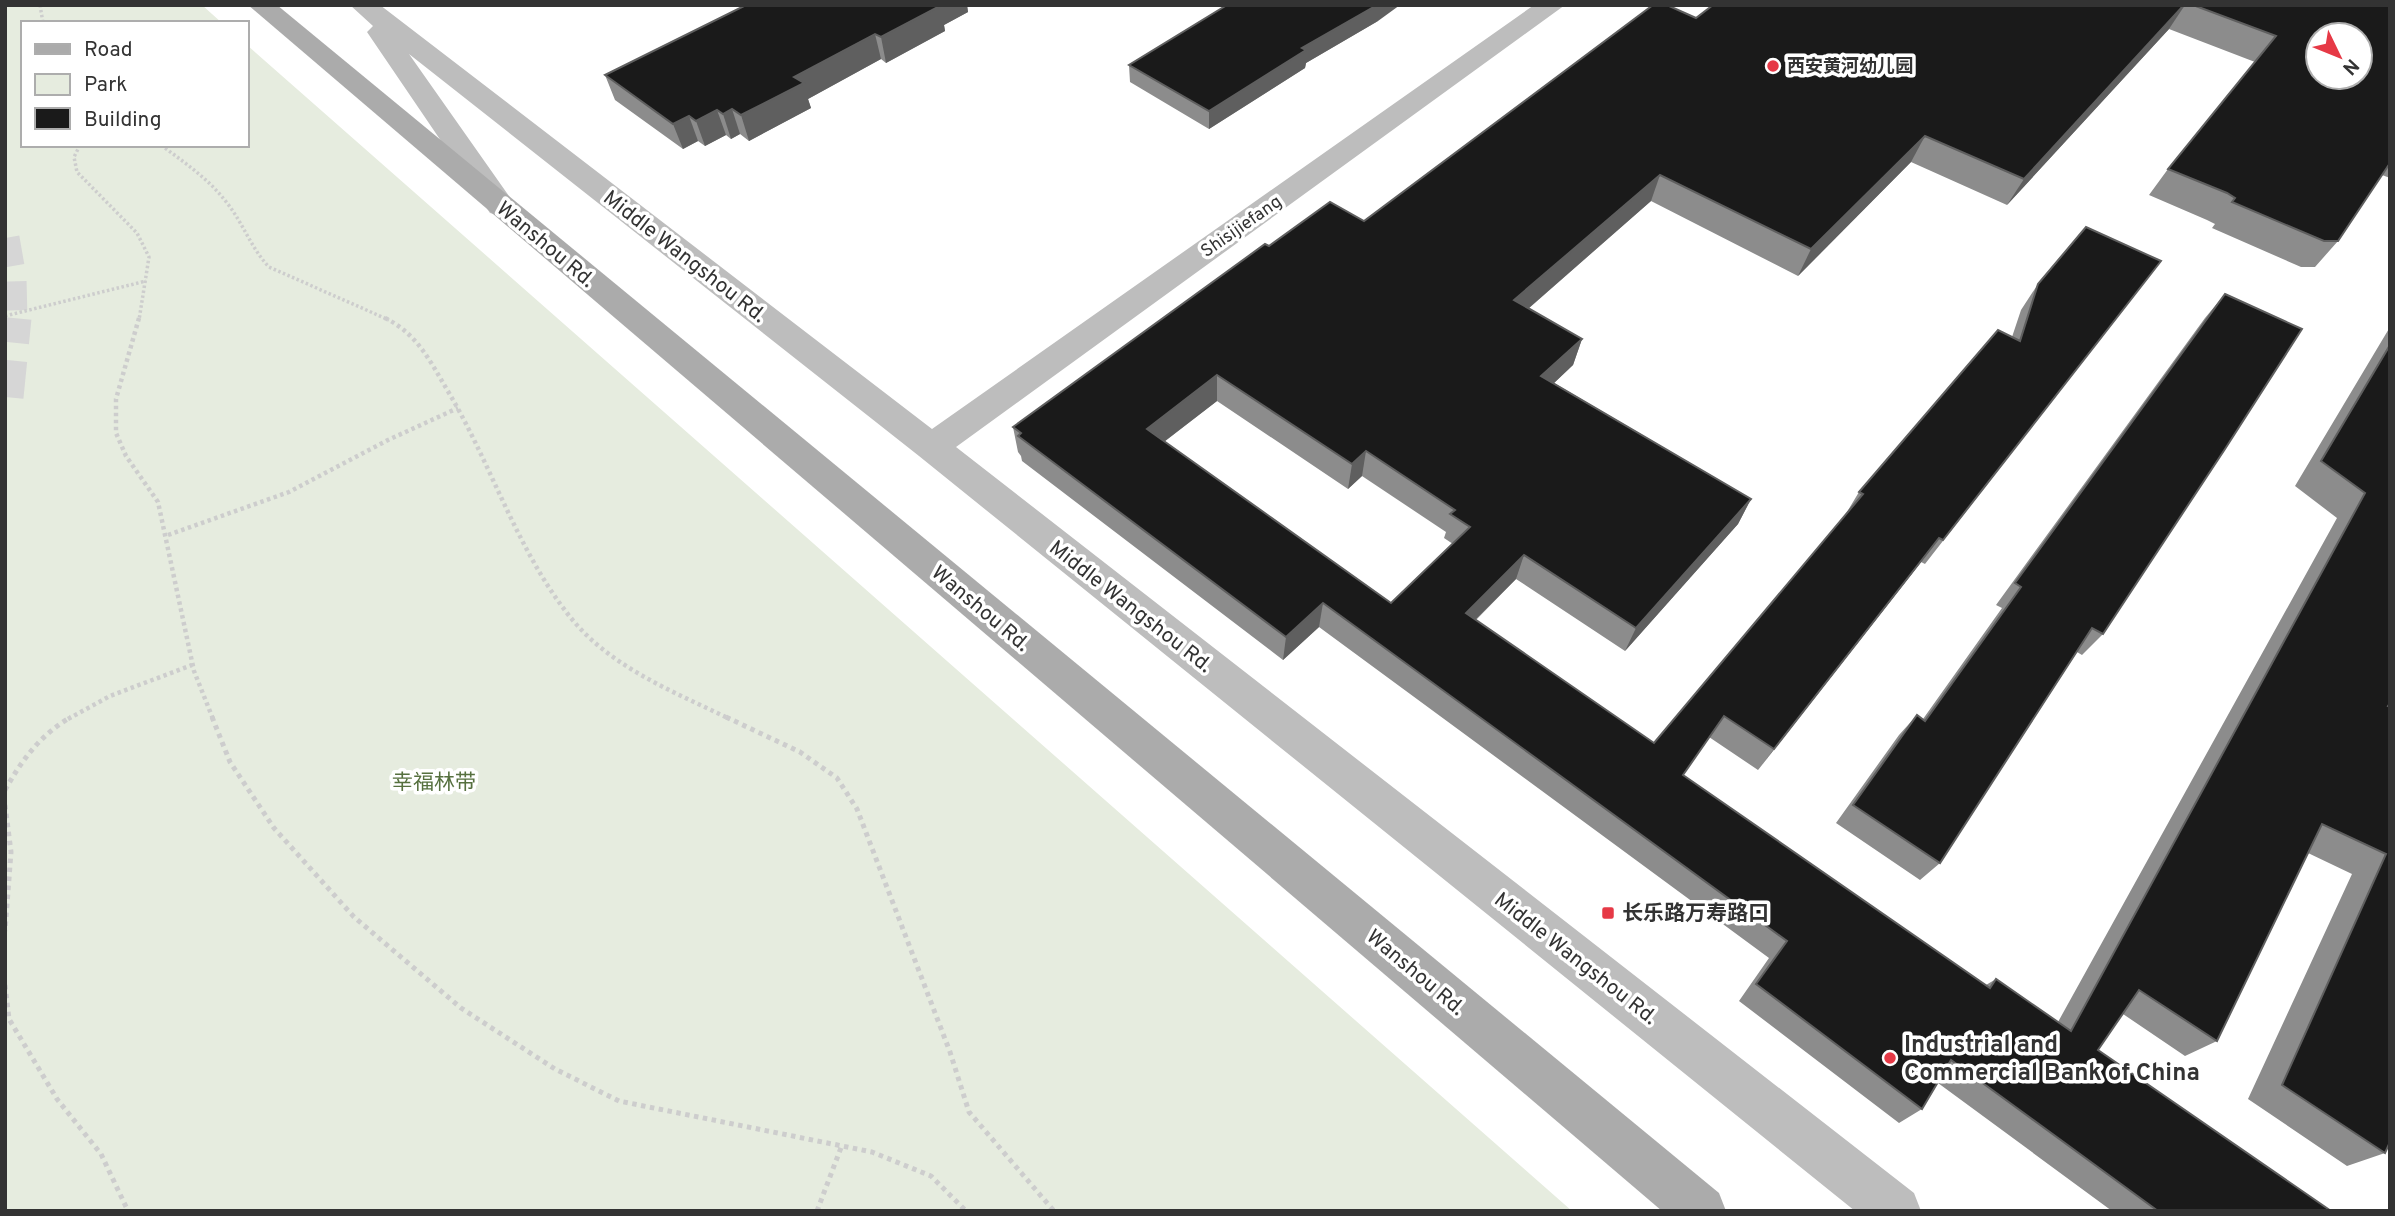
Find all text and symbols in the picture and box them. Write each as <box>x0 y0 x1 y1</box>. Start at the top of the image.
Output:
legend <box>21 21 248 147</box>
north arrow <box>2304 21 2374 91</box>
text: Road <box>84 37 133 64</box>
text: N <box>2337 53 2363 79</box>
place label: 西安黄河幼儿园 <box>1787 56 1913 79</box>
marker: 西安黄河幼儿园 <box>1765 58 1781 74</box>
text: Park <box>84 72 127 99</box>
text: Building <box>84 107 162 134</box>
street label: Middle Wangshou Rd. <box>597 185 771 329</box>
street label: Shisijiefang <box>1197 191 1287 264</box>
street label: Wanshou Rd. <box>490 196 600 294</box>
street label: Middle Wangshou Rd. <box>1043 535 1217 679</box>
street label: Wanshou Rd. <box>925 560 1035 658</box>
park label: 幸福林带 <box>392 770 476 797</box>
street label: Middle Wangshou Rd. <box>1488 887 1662 1031</box>
place label: 长乐路万寿路口 <box>1622 901 1769 928</box>
marker: 长乐路万寿路口 <box>1600 905 1616 921</box>
street label: Wanshou Rd. <box>1360 924 1470 1022</box>
place label: Industrial and Commercial Bank of China <box>1904 1031 2200 1089</box>
marker: Industrial and Commercial Bank of China <box>1882 1050 1898 1066</box>

